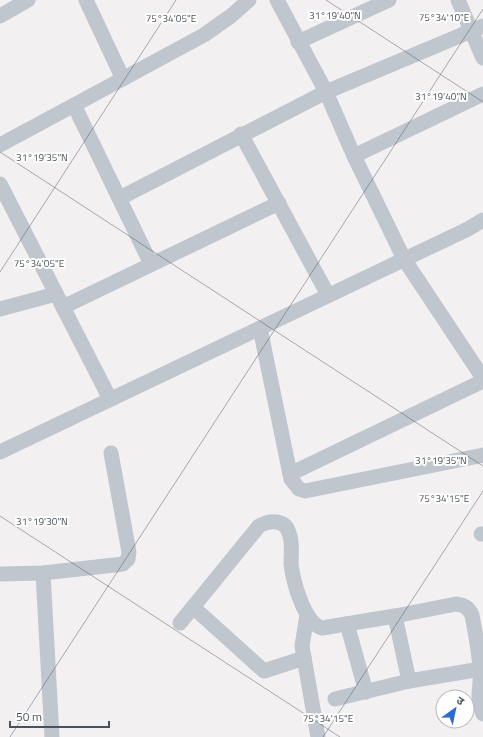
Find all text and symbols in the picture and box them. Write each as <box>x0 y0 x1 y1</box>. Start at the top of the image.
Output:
text: 31°19'40"N <box>309 8 361 23</box>
text: 75°34'10"E <box>419 10 470 25</box>
text: 75°34'05"E <box>146 11 197 26</box>
text: 31°19'40"N <box>415 89 467 104</box>
text: 31°19'35"N <box>16 150 68 165</box>
text: 75°34'05"E <box>14 256 65 271</box>
text: 31°19'35"N <box>415 453 467 468</box>
text: 75°34'15"E <box>419 491 470 506</box>
text: 31°19'30"N <box>16 514 68 529</box>
north arrow <box>435 689 475 729</box>
text: उ <box>453 692 468 709</box>
scale bar <box>10 703 109 729</box>
text: 50 m <box>16 707 42 726</box>
text: 75°34'15"E <box>303 711 354 726</box>

